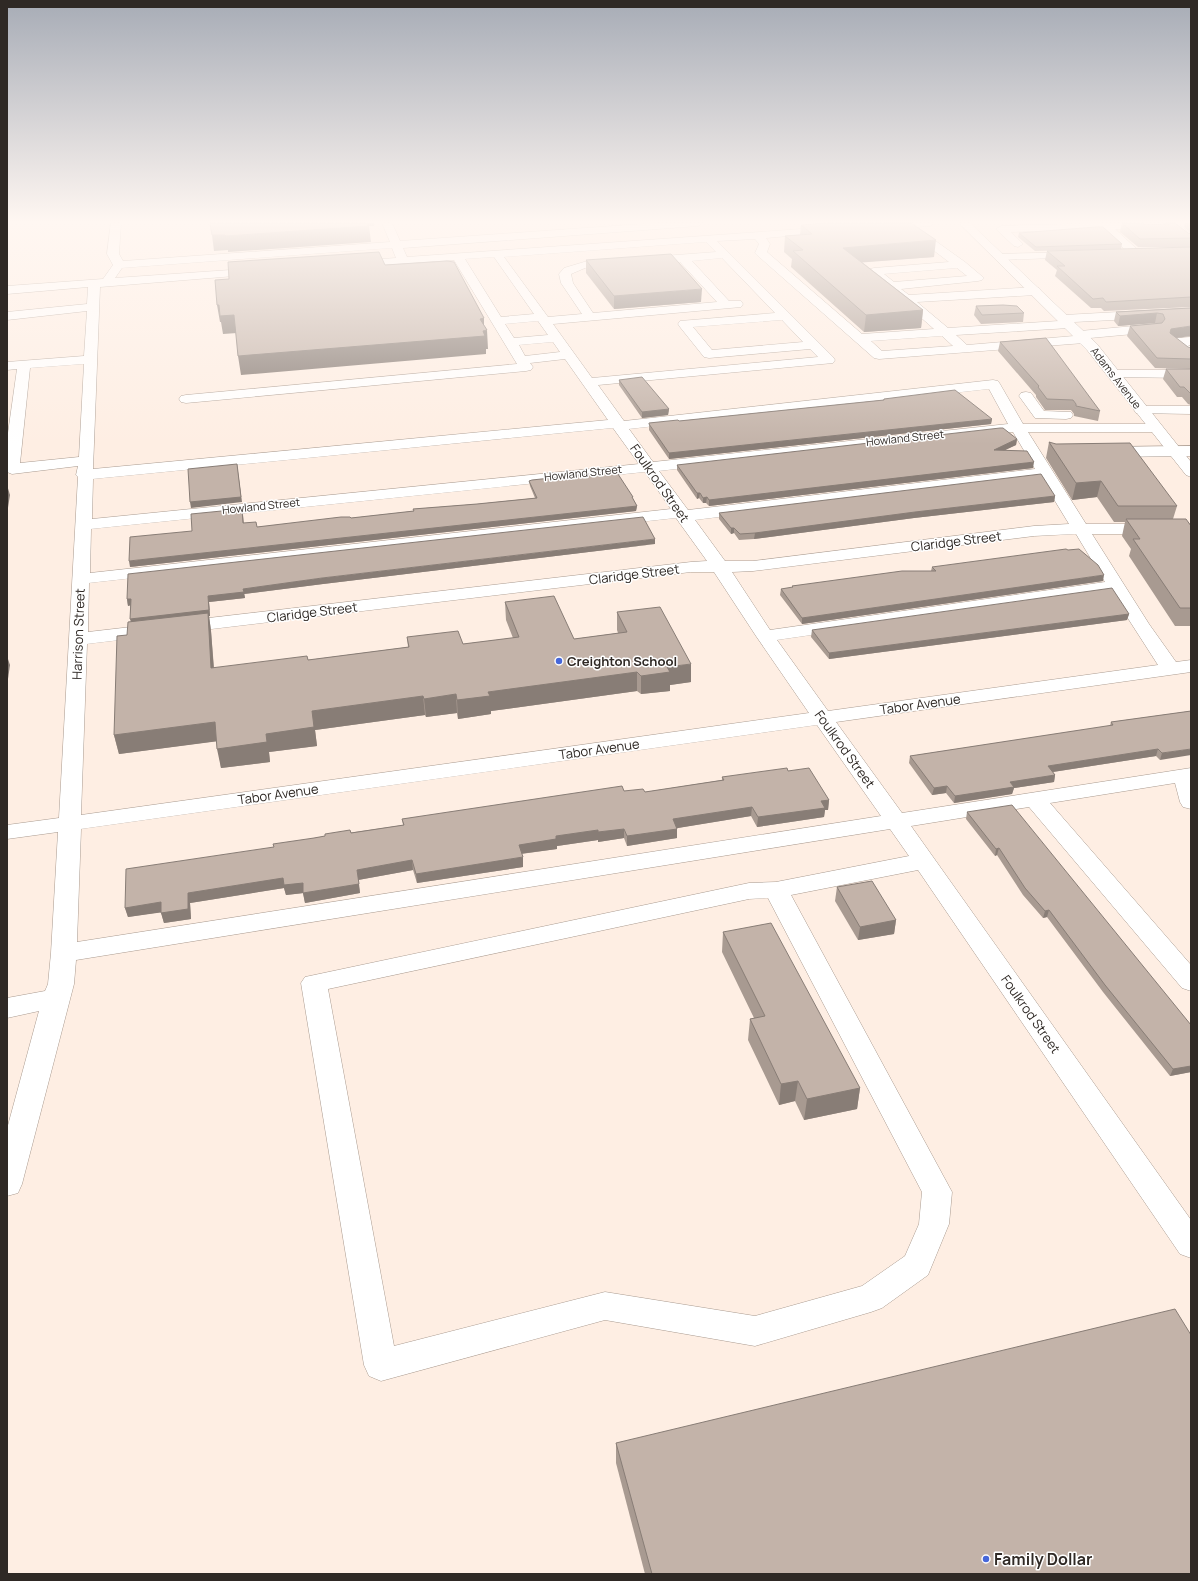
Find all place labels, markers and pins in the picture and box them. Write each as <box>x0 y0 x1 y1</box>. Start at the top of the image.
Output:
place label: Creighton School <box>567 652 677 670</box>
marker: Creighton School <box>554 656 564 666</box>
place label: Family Dollar <box>994 1548 1092 1570</box>
marker: Family Dollar <box>981 1554 991 1564</box>

